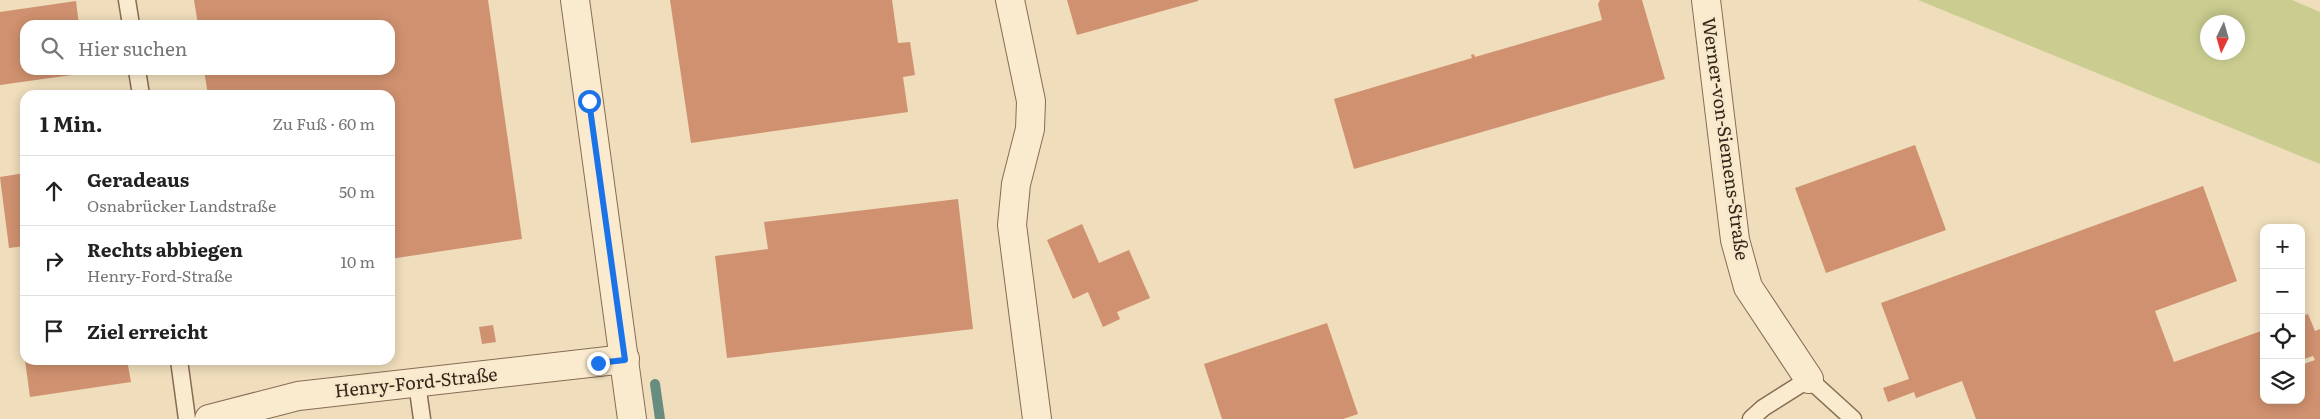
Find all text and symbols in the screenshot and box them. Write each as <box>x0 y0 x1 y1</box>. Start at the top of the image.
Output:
north arrow <box>2200 15 2245 60</box>
street label: Werner-von-Siemens-Straße <box>1696 16 1757 262</box>
search box <box>20 20 395 75</box>
icon: search <box>38 34 66 62</box>
text: Hier suchen <box>78 34 187 62</box>
route start <box>578 90 601 113</box>
text: 1 Min. <box>40 107 103 138</box>
text: Zu Fuß · 60 m <box>273 111 375 135</box>
text: Geradeaus <box>87 165 189 193</box>
icon: ahead <box>40 177 68 205</box>
text: 50 m <box>339 179 375 203</box>
text: Osnabrücker Landstraße <box>87 193 276 217</box>
map controls <box>2260 224 2305 404</box>
button: + <box>2260 224 2305 269</box>
text: Rechts abbiegen <box>87 235 243 263</box>
icon: right <box>40 247 68 275</box>
text: 10 m <box>341 249 375 273</box>
text: Henry-Ford-Straße <box>87 263 233 287</box>
button: − <box>2260 269 2305 314</box>
button: locate <box>2260 314 2305 359</box>
icon: arrive <box>40 317 68 345</box>
text: Ziel erreicht <box>87 317 208 345</box>
route end <box>587 352 610 375</box>
button: layers <box>2260 359 2305 404</box>
street label: Henry-Ford-Straße <box>333 360 499 403</box>

